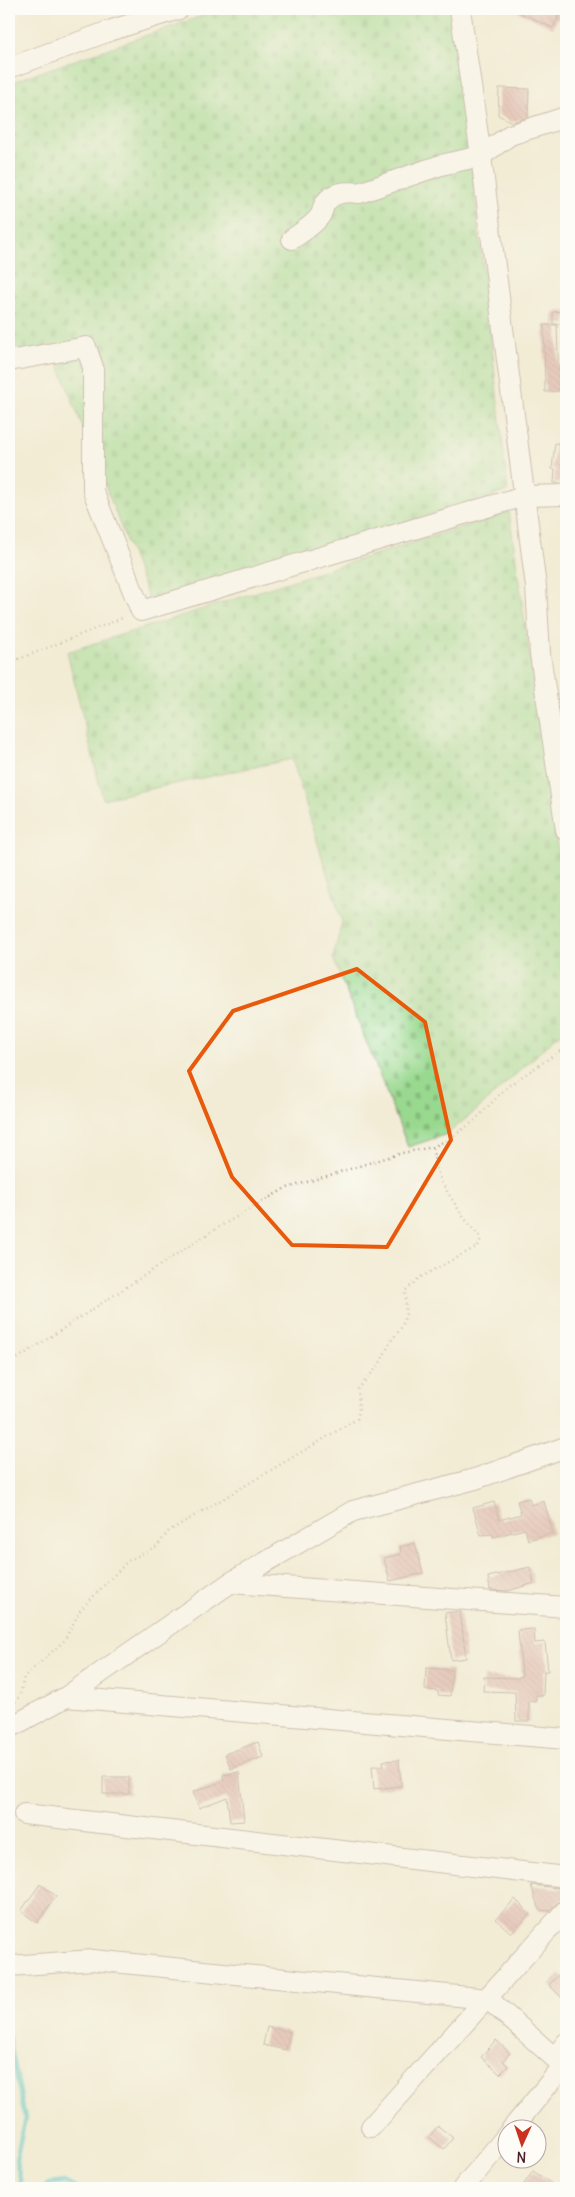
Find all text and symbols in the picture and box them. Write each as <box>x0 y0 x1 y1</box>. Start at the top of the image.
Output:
north arrow <box>498 2120 548 2170</box>
text: N <box>516 2148 527 2166</box>

